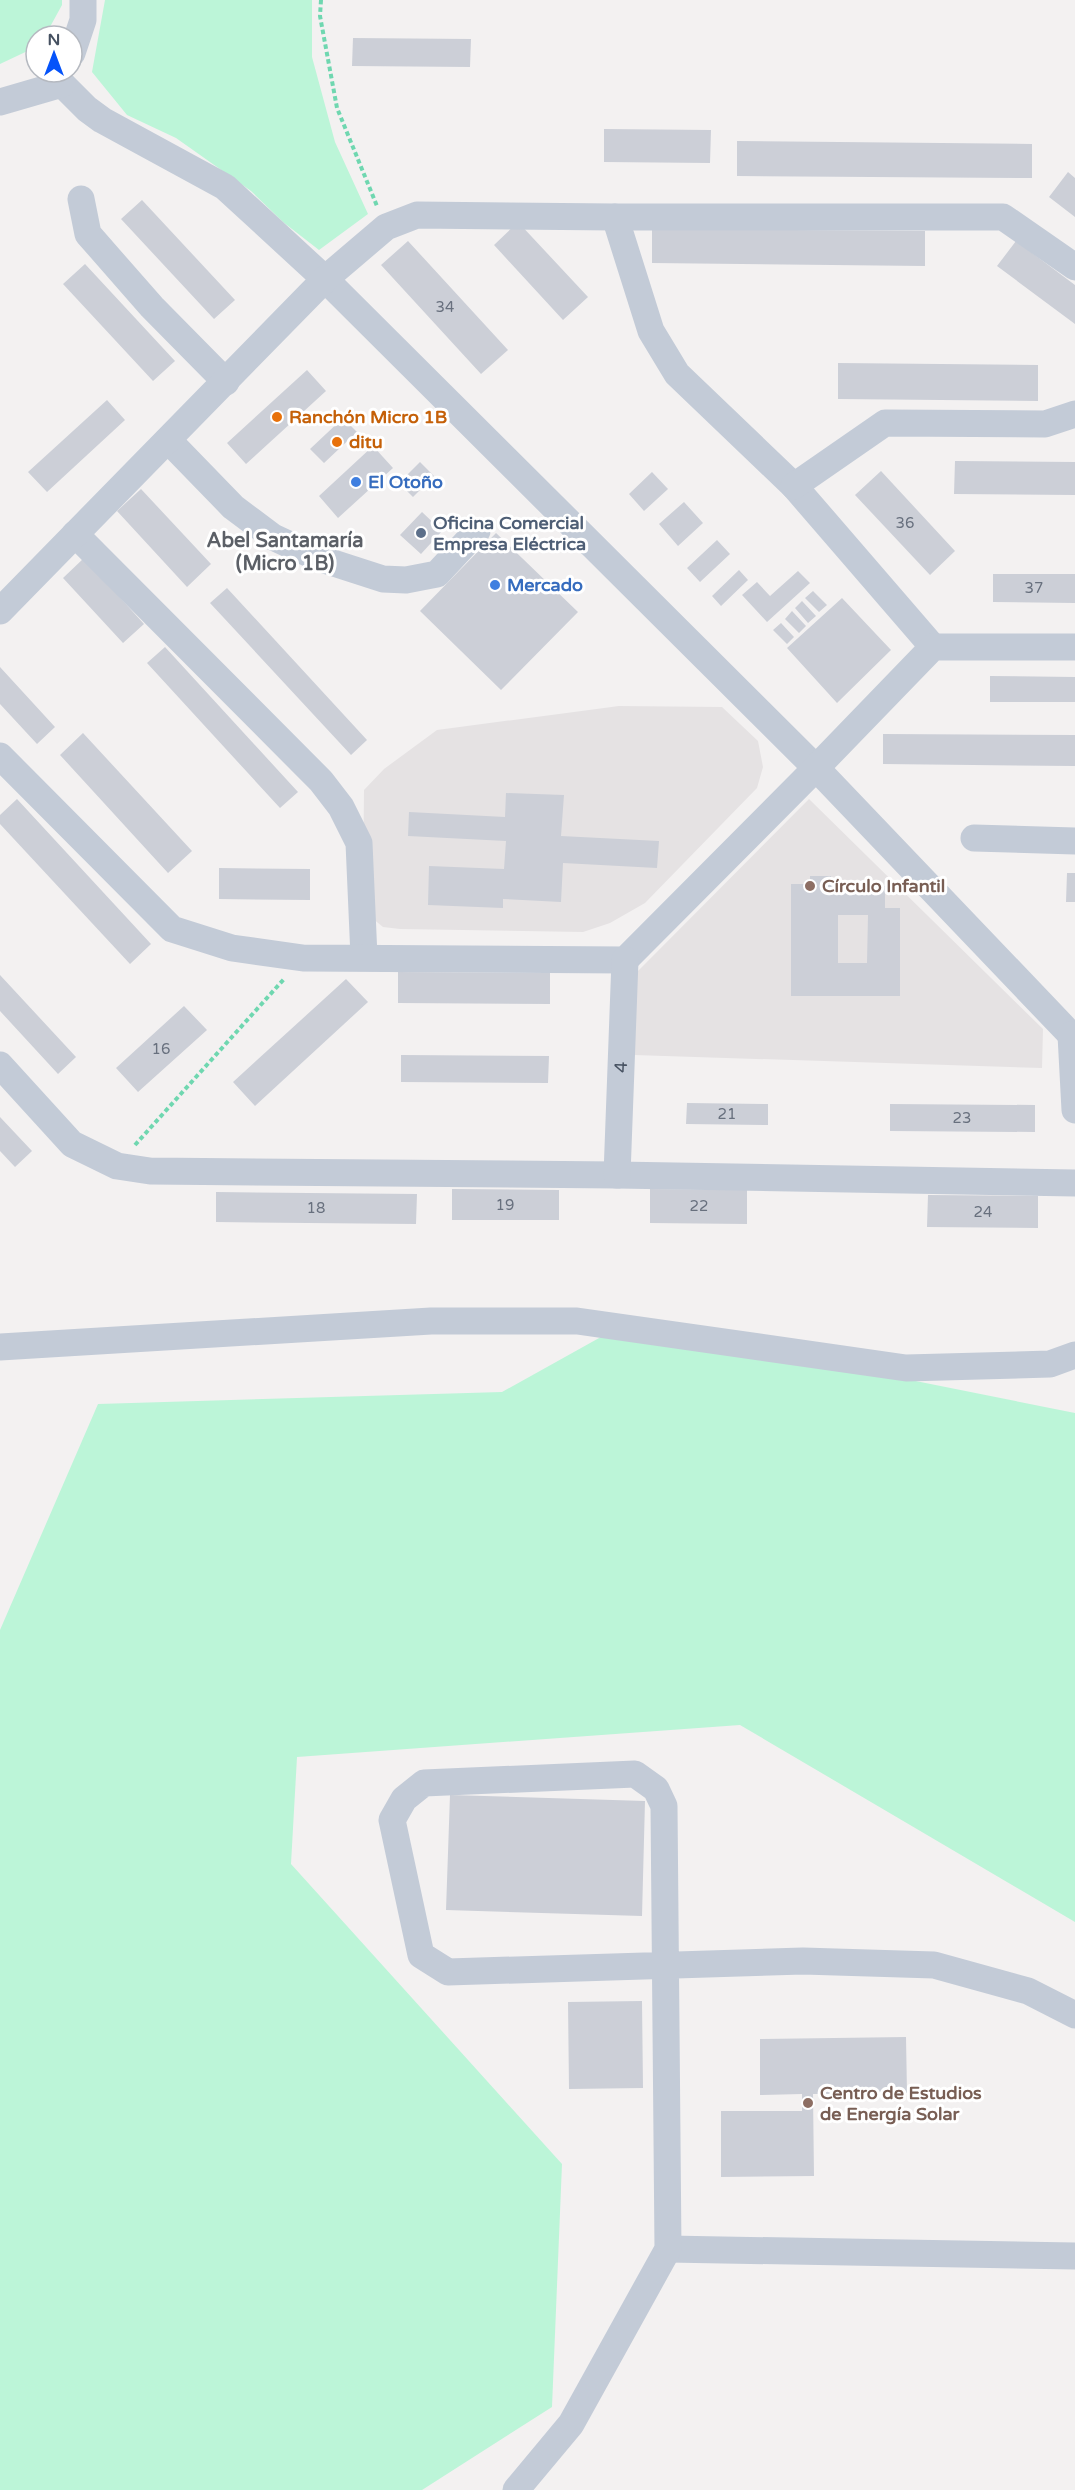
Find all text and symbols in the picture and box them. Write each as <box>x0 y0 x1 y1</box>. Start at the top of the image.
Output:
north arrow <box>24 24 84 84</box>
text: N <box>48 30 60 50</box>
house number: 34 <box>436 298 454 316</box>
place label: Ranchón Micro 1B <box>289 406 447 428</box>
marker: Ranchón Micro 1B <box>270 410 284 424</box>
place label: ditu <box>349 431 383 453</box>
marker: ditu <box>330 435 344 449</box>
place label: El Otoño <box>368 471 443 493</box>
marker: El Otoño <box>349 475 363 489</box>
place label: Oficina Comercial Empresa Eléctrica <box>433 512 586 555</box>
house number: 36 <box>896 514 914 532</box>
marker: Oficina Comercial Empresa Eléctrica <box>414 526 428 540</box>
district label: Abel Santamaría (Micro 1B) <box>207 529 363 576</box>
place label: Mercado <box>507 574 583 596</box>
marker: Mercado <box>488 578 502 592</box>
house number: 37 <box>1025 579 1043 597</box>
place label: Círculo Infantil <box>822 875 945 897</box>
marker: Círculo Infantil <box>803 879 817 893</box>
house number: 16 <box>152 1040 170 1058</box>
street label: 4 <box>610 1061 632 1073</box>
house number: 21 <box>718 1105 736 1123</box>
house number: 23 <box>953 1109 971 1127</box>
house number: 19 <box>496 1196 514 1214</box>
house number: 22 <box>690 1197 708 1215</box>
house number: 18 <box>307 1199 325 1217</box>
house number: 24 <box>974 1203 992 1221</box>
place label: Centro de Estudios de Energía Solar <box>820 2082 982 2125</box>
marker: Centro de Estudios de Energía Solar <box>801 2096 815 2110</box>

